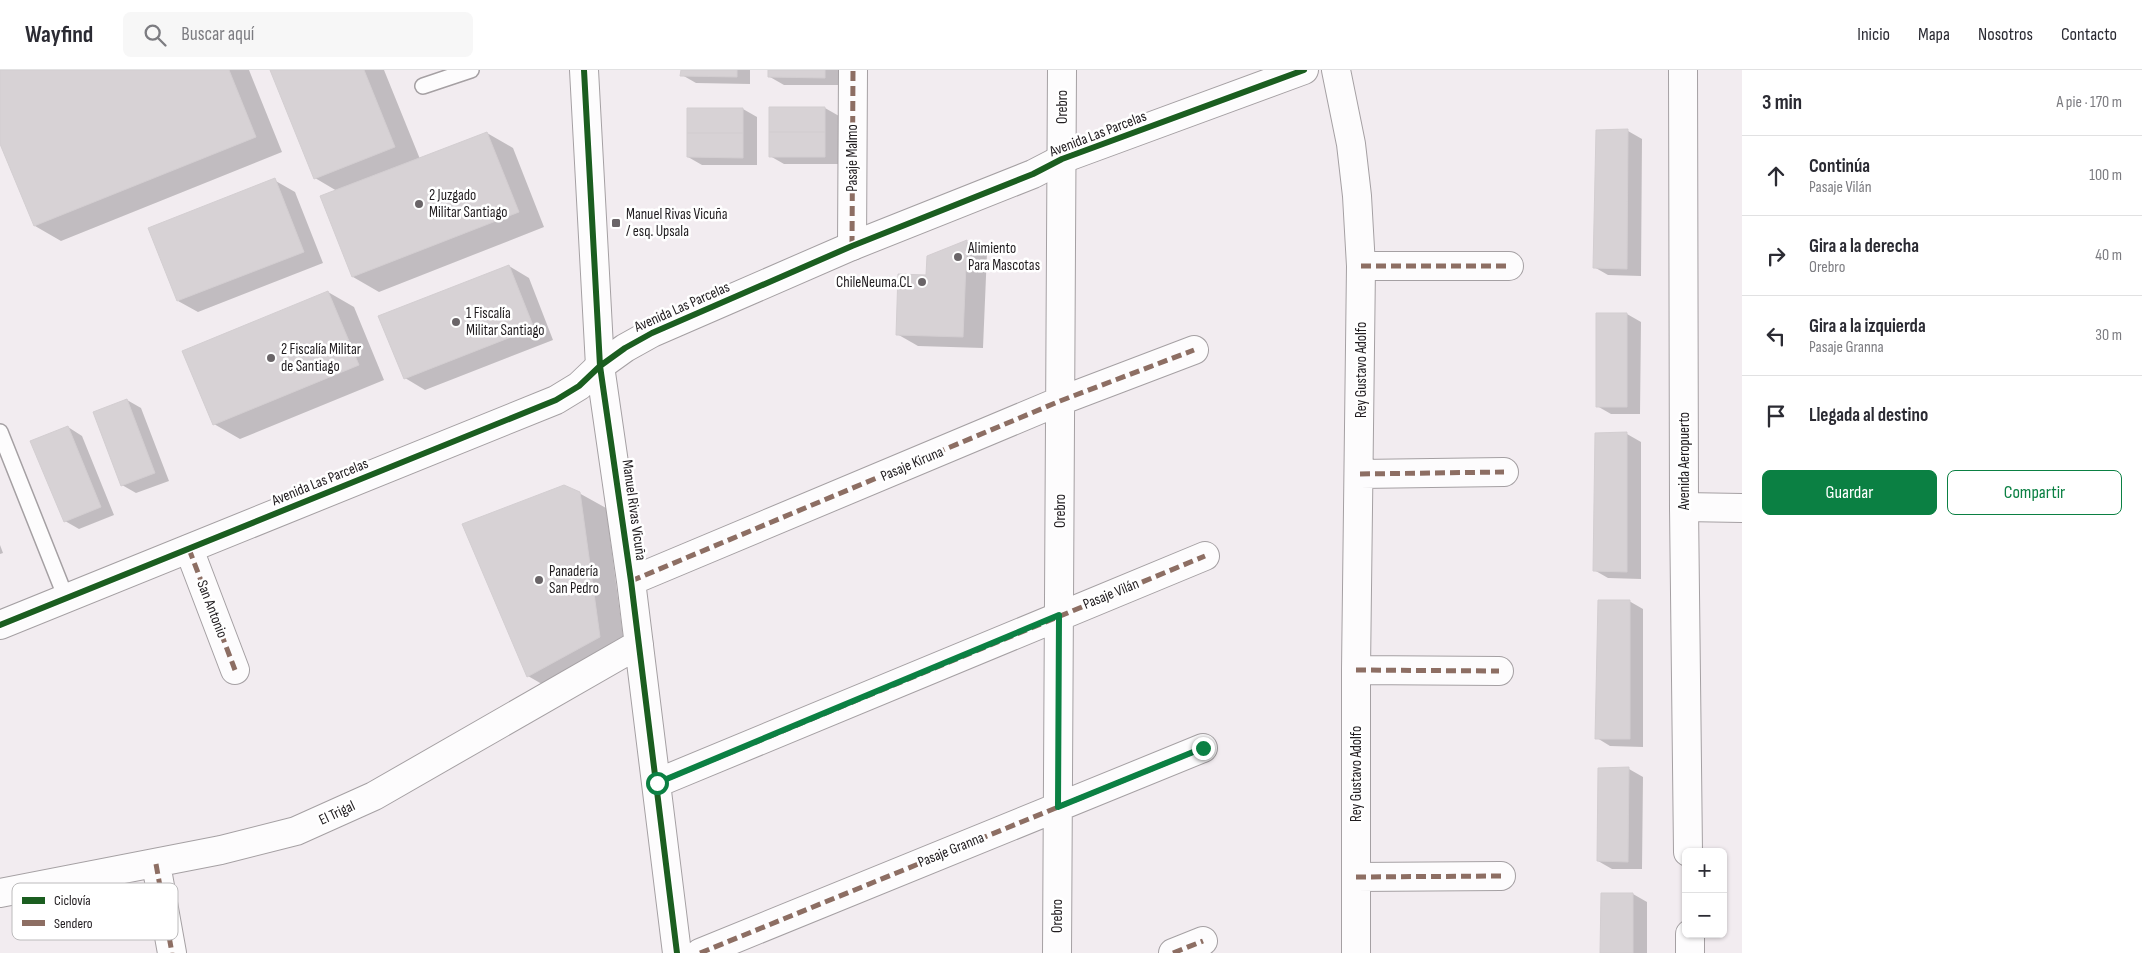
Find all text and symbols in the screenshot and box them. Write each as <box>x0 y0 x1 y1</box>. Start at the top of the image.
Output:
search box <box>123 12 473 57</box>
text: Wayfind <box>25 20 93 49</box>
icon: search <box>141 21 169 49</box>
text: Buscar aquí <box>181 23 254 46</box>
text: Inicio <box>1857 24 1890 45</box>
text: Mapa <box>1918 24 1950 45</box>
text: Nosotros <box>1978 24 2033 45</box>
text: Contacto <box>2061 24 2117 45</box>
street label: Orebro <box>1053 90 1072 124</box>
text: 3 min <box>1762 90 1802 115</box>
text: A pie · 170 m <box>2056 93 2122 112</box>
street label: Avenida Las Parcelas <box>1046 107 1149 162</box>
street label: Pasaje Malmo <box>843 124 862 192</box>
text: Continúa <box>1809 155 1870 178</box>
icon: ahead <box>1762 162 1790 190</box>
text: 100 m <box>2089 166 2122 185</box>
text: Pasaje Vilán <box>1809 178 1872 197</box>
place label: 2 Juzgado Militar Santiago <box>429 186 508 222</box>
marker: 2 Juzgado Militar Santiago <box>413 198 425 210</box>
place label: Manuel Rivas Vicuña / esq. Upsala <box>626 205 728 241</box>
marker: Manuel Rivas Vicuña / esq. Upsala <box>610 217 622 229</box>
text: Gira a la derecha <box>1809 235 1919 258</box>
place label: Alimiento Para Mascotas <box>967 239 1040 275</box>
icon: right <box>1762 242 1790 270</box>
text: 40 m <box>2095 246 2122 265</box>
marker: Alimiento Para Mascotas <box>952 251 964 263</box>
text: Orebro <box>1809 258 1845 277</box>
place label: ChileNeuma.CL <box>836 273 912 292</box>
marker: ChileNeuma.CL <box>916 276 928 288</box>
street label: Avenida Las Parcelas <box>630 277 733 337</box>
place label: 1 Fiscalía Militar Santiago <box>466 304 545 340</box>
text: Gira a la izquierda <box>1809 315 1926 338</box>
marker: 1 Fiscalía Militar Santiago <box>450 316 462 328</box>
street label: Rey Gustavo Adolfo <box>1352 322 1371 418</box>
icon: left <box>1762 322 1790 350</box>
text: 30 m <box>2095 326 2122 345</box>
text: Pasaje Granna <box>1809 338 1884 357</box>
place label: 2 Fiscalía Militar de Santiago <box>281 340 362 376</box>
marker: 2 Fiscalía Militar de Santiago <box>265 352 277 364</box>
icon: arrive <box>1762 402 1790 430</box>
text: Llegada al destino <box>1809 404 1928 427</box>
street label: Avenida Aeropuerto <box>1675 412 1694 511</box>
street label: Pasaje Kiruna <box>878 442 947 486</box>
street label: Avenida Las Parcelas <box>268 454 371 510</box>
street label: Manuel Rivas Vicuña <box>618 458 650 562</box>
button: Guardar <box>1762 470 1937 515</box>
button: Compartir <box>1947 470 2122 515</box>
street label: Orebro <box>1051 494 1070 528</box>
place label: Panadería San Pedro <box>549 562 599 598</box>
marker: Panadería San Pedro <box>533 574 545 586</box>
street label: Pasaje Vilán <box>1080 574 1142 614</box>
street label: San Antonio <box>192 577 232 641</box>
street label: Rey Gustavo Adolfo <box>1347 726 1366 822</box>
route end <box>1192 737 1215 760</box>
route start <box>646 772 669 795</box>
street label: El Trigal <box>316 796 358 830</box>
street label: Pasaje Granna <box>915 828 987 872</box>
map controls <box>1682 848 1727 938</box>
button: + <box>1682 848 1727 893</box>
legend <box>12 883 178 940</box>
text: Ciclovía <box>54 892 91 909</box>
button: − <box>1682 893 1727 938</box>
street label: Orebro <box>1048 899 1067 933</box>
text: Sendero <box>54 915 93 932</box>

